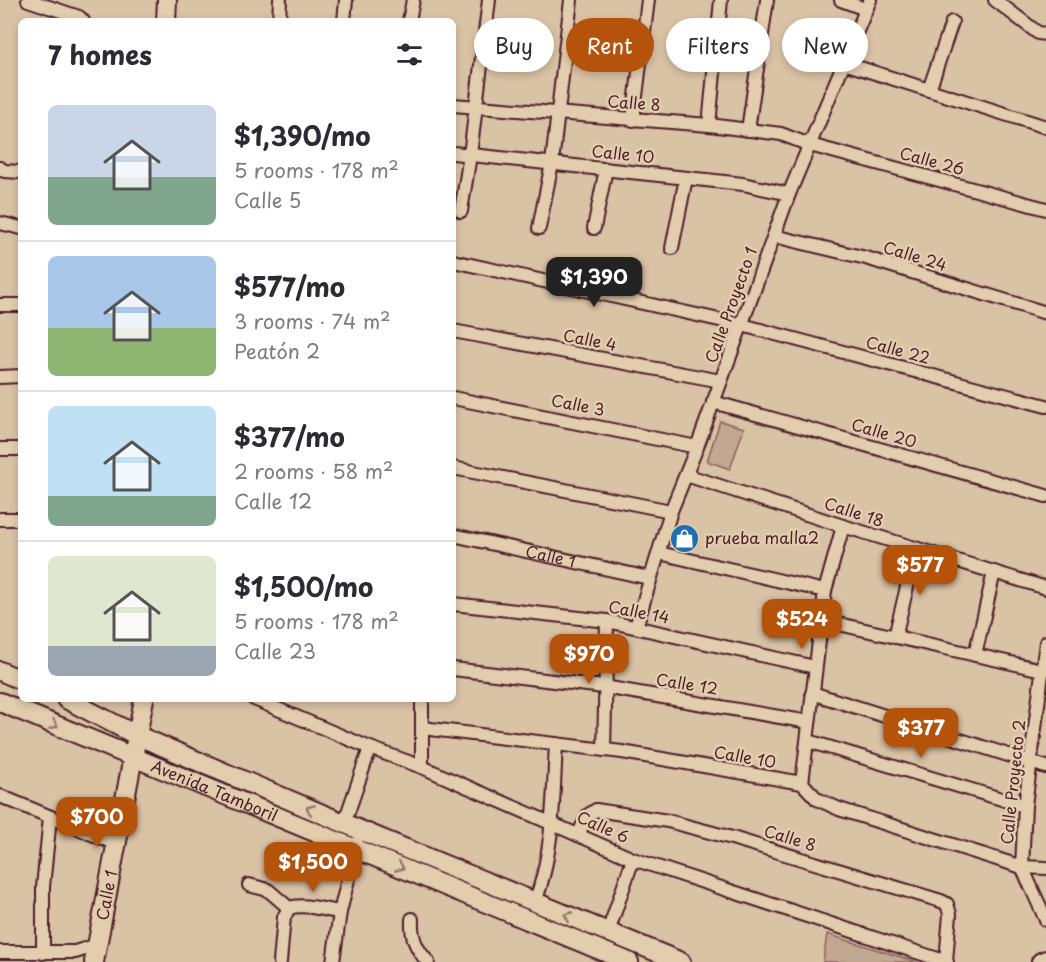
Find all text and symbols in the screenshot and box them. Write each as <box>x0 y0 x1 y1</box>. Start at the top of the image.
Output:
chip: Buy <box>474 18 554 72</box>
chip: Rent <box>566 18 654 72</box>
chip: Filters <box>666 18 770 72</box>
chip: New <box>782 18 868 72</box>
text: 7 homes <box>48 35 152 74</box>
icon: filters <box>393 38 426 71</box>
street label: Calle 8 <box>607 88 662 116</box>
text: $1,390/mo <box>234 116 371 155</box>
icon: home <box>96 129 168 201</box>
street label: Calle 10 <box>591 138 656 168</box>
street label: Calle 26 <box>897 140 967 180</box>
text: 5 rooms · 178 m² <box>234 155 399 185</box>
text: Calle 5 <box>234 185 301 215</box>
street label: Calle 24 <box>880 234 950 276</box>
street label: Calle Proyecto 1 <box>698 243 762 366</box>
pin: $1,390 <box>545 257 643 308</box>
text: $1,390 <box>560 261 628 291</box>
text: $577/mo <box>234 267 345 306</box>
icon: home <box>96 280 168 352</box>
text: 3 rooms · 74 m² <box>234 306 391 336</box>
street label: Calle 4 <box>561 322 619 356</box>
street label: Calle 22 <box>864 329 933 369</box>
text: Peatón 2 <box>234 336 320 366</box>
street label: Calle 3 <box>549 387 607 421</box>
street label: Calle 20 <box>849 411 920 453</box>
text: $377/mo <box>234 417 345 456</box>
icon: home <box>96 430 168 502</box>
text: 2 rooms · 58 m² <box>234 456 393 486</box>
text: Calle 12 <box>234 486 312 516</box>
street label: Calle 18 <box>822 490 887 532</box>
shop icon: prueba malla2 <box>668 522 700 554</box>
place label: prueba malla2 <box>705 525 819 549</box>
street label: Calle 1 <box>524 538 578 573</box>
pin: $577 <box>884 545 956 596</box>
text: $577 <box>896 549 944 579</box>
text: $1,500/mo <box>234 567 373 606</box>
icon: home <box>96 580 168 652</box>
street label: Calle 14 <box>607 593 672 629</box>
pin: $524 <box>766 599 838 650</box>
text: $524 <box>776 603 828 633</box>
text: 5 rooms · 178 m² <box>234 606 399 636</box>
pin: $970 <box>553 634 625 685</box>
text: Calle 23 <box>234 636 316 666</box>
text: $970 <box>564 638 614 668</box>
street label: Calle 12 <box>654 666 720 700</box>
pin: $377 <box>885 708 957 759</box>
text: $377 <box>897 712 945 742</box>
one-way arrow <box>48 718 59 730</box>
street label: Calle Proyecto 2 <box>994 718 1031 846</box>
street label: Calle 10 <box>712 739 778 773</box>
street label: Avenida Tamboril <box>148 753 282 827</box>
pin: $700 <box>61 797 133 848</box>
text: $700 <box>70 801 124 831</box>
street label: Calle 6 <box>574 804 633 848</box>
one-way arrow <box>306 805 317 817</box>
street label: Calle 8 <box>761 818 819 856</box>
pin: $1,500 <box>264 842 362 893</box>
text: $1,500 <box>278 846 348 876</box>
one-way arrow <box>393 860 404 872</box>
street label: Calle 1 <box>89 868 122 922</box>
one-way arrow <box>564 911 575 923</box>

